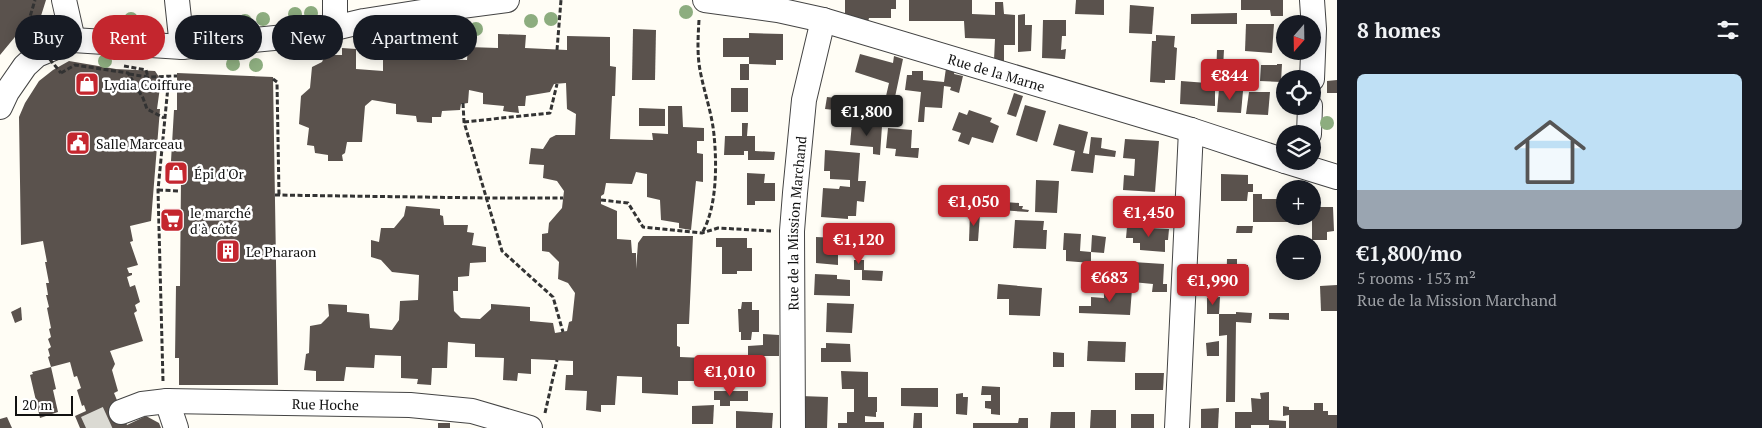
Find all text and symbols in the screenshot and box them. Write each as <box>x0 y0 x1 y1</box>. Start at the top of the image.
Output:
chip: Buy <box>15 15 82 60</box>
chip: Rent <box>92 15 165 60</box>
chip: Filters <box>175 15 262 60</box>
chip: New <box>272 15 343 60</box>
chip: Apartment <box>353 15 477 60</box>
north arrow <box>1276 15 1321 60</box>
map controls <box>1276 15 1321 280</box>
text: 8 homes <box>1357 16 1441 44</box>
icon: filters <box>1714 16 1742 44</box>
street label: Rue de la Marne <box>946 48 1047 95</box>
pin: €844 <box>1200 58 1260 101</box>
text: €844 <box>1212 64 1248 86</box>
button: locate <box>1276 70 1321 115</box>
shop icon: Lydia Coiffure <box>74 71 100 97</box>
place label: Lydia Coiffure <box>104 75 191 94</box>
pin: €1,800 <box>826 94 908 137</box>
text: €1,800 <box>842 100 892 122</box>
icon: home <box>1505 107 1595 197</box>
button: layers <box>1276 125 1321 170</box>
public building icon: Salle Marceau <box>65 130 91 156</box>
place label: Salle Marceau <box>96 134 182 153</box>
street label: Rue de la Mission Marchand <box>782 135 810 311</box>
shop icon: Épi d'Or <box>163 160 189 186</box>
place label: Épi d'Or <box>194 164 245 183</box>
button: + <box>1276 180 1321 225</box>
pin: €1,050 <box>933 184 1015 227</box>
text: €1,050 <box>949 190 999 212</box>
pin: €1,450 <box>1108 196 1190 238</box>
text: €1,450 <box>1124 201 1174 223</box>
place label: le marché d'à côté <box>190 203 251 238</box>
supermarket icon: le marché d'à côté <box>159 207 185 233</box>
pin: €1,120 <box>818 222 900 265</box>
text: €1,120 <box>834 228 884 250</box>
button: − <box>1276 235 1321 280</box>
building icon: Le Pharaon <box>215 238 241 264</box>
text: €1,800/mo <box>1357 239 1462 267</box>
place label: Le Pharaon <box>246 242 317 261</box>
pin: €683 <box>1080 260 1140 303</box>
pin: €1,990 <box>1172 264 1254 306</box>
text: €683 <box>1092 266 1128 288</box>
text: 5 rooms · 153 m² <box>1357 267 1476 289</box>
text: €1,990 <box>1188 269 1238 291</box>
text: Rue de la Mission Marchand <box>1357 289 1557 311</box>
pin: €1,010 <box>689 354 771 397</box>
text: €1,010 <box>705 360 755 382</box>
scale bar <box>15 393 72 416</box>
street label: Rue Hoche <box>292 394 359 414</box>
text: 20 m <box>22 395 52 414</box>

